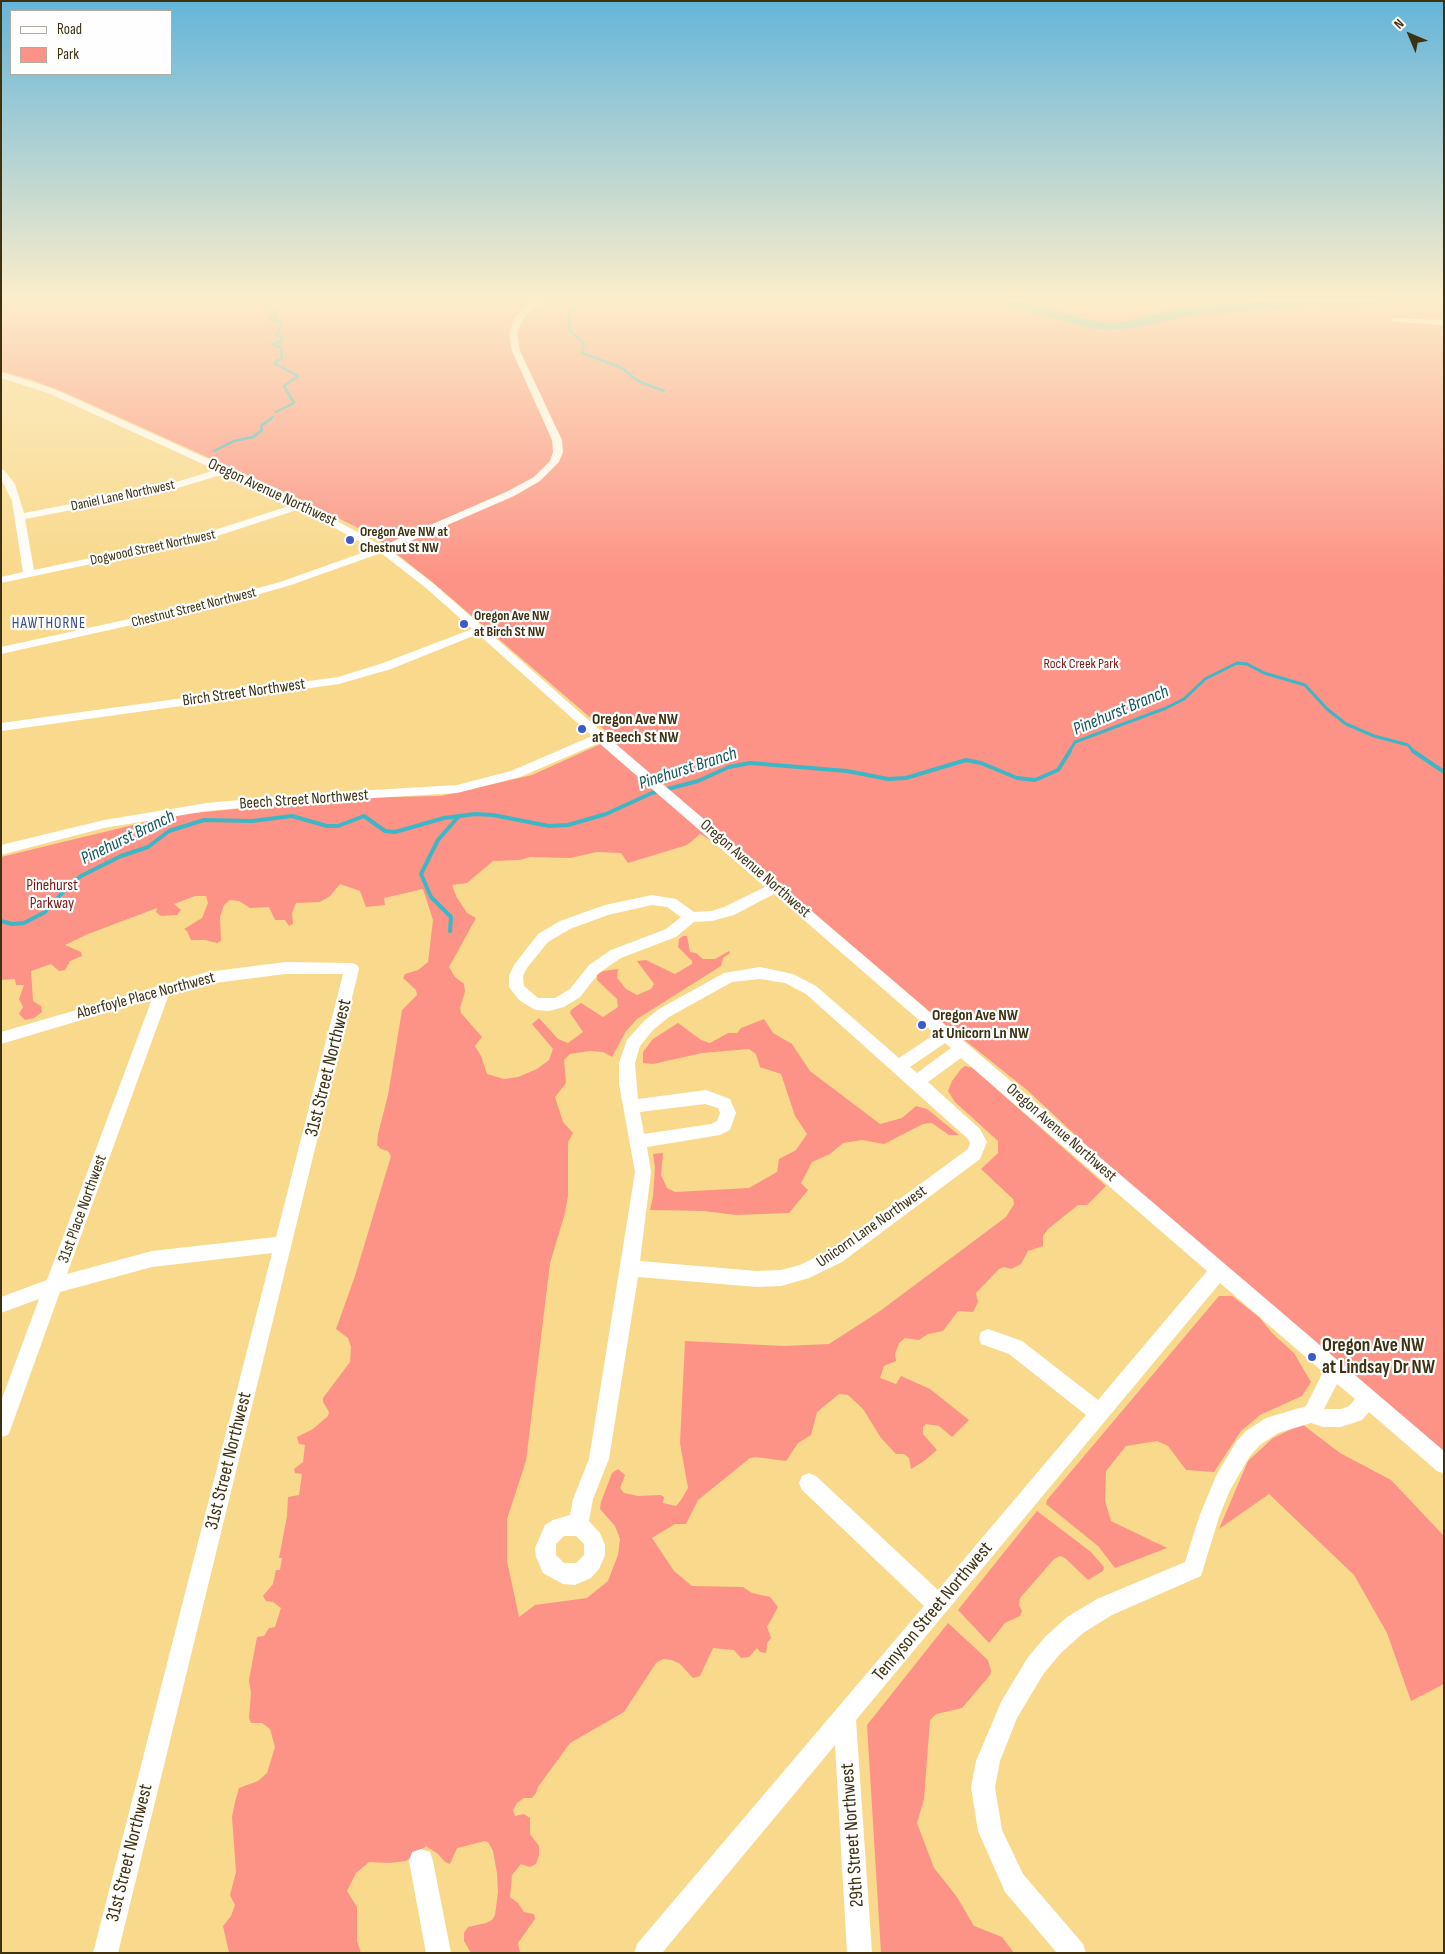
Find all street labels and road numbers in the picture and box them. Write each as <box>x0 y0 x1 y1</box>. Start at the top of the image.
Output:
street label: Oregon Avenue Northwest <box>205 455 339 531</box>
street label: Daniel Lane Northwest <box>70 477 176 515</box>
street label: Dogwood Street Northwest <box>89 527 217 569</box>
street label: Chestnut Street Northwest <box>130 584 258 632</box>
street label: Birch Street Northwest <box>181 675 307 711</box>
street label: Beech Street Northwest <box>239 786 369 814</box>
street label: Oregon Avenue Northwest <box>696 816 814 922</box>
street label: Aberfoyle Place Northwest <box>75 968 217 1024</box>
street label: 31st Street Northwest <box>301 997 357 1139</box>
street label: Oregon Avenue Northwest <box>1002 1080 1120 1186</box>
street label: 31st Place Northwest <box>54 1152 112 1266</box>
street label: Unicorn Lane Northwest <box>813 1182 931 1272</box>
street label: 31st Street Northwest <box>201 1390 257 1532</box>
street label: Tennyson Street Northwest <box>868 1538 998 1686</box>
street label: 29th Street Northwest <box>837 1762 869 1908</box>
street label: 31st Street Northwest <box>102 1782 158 1924</box>

